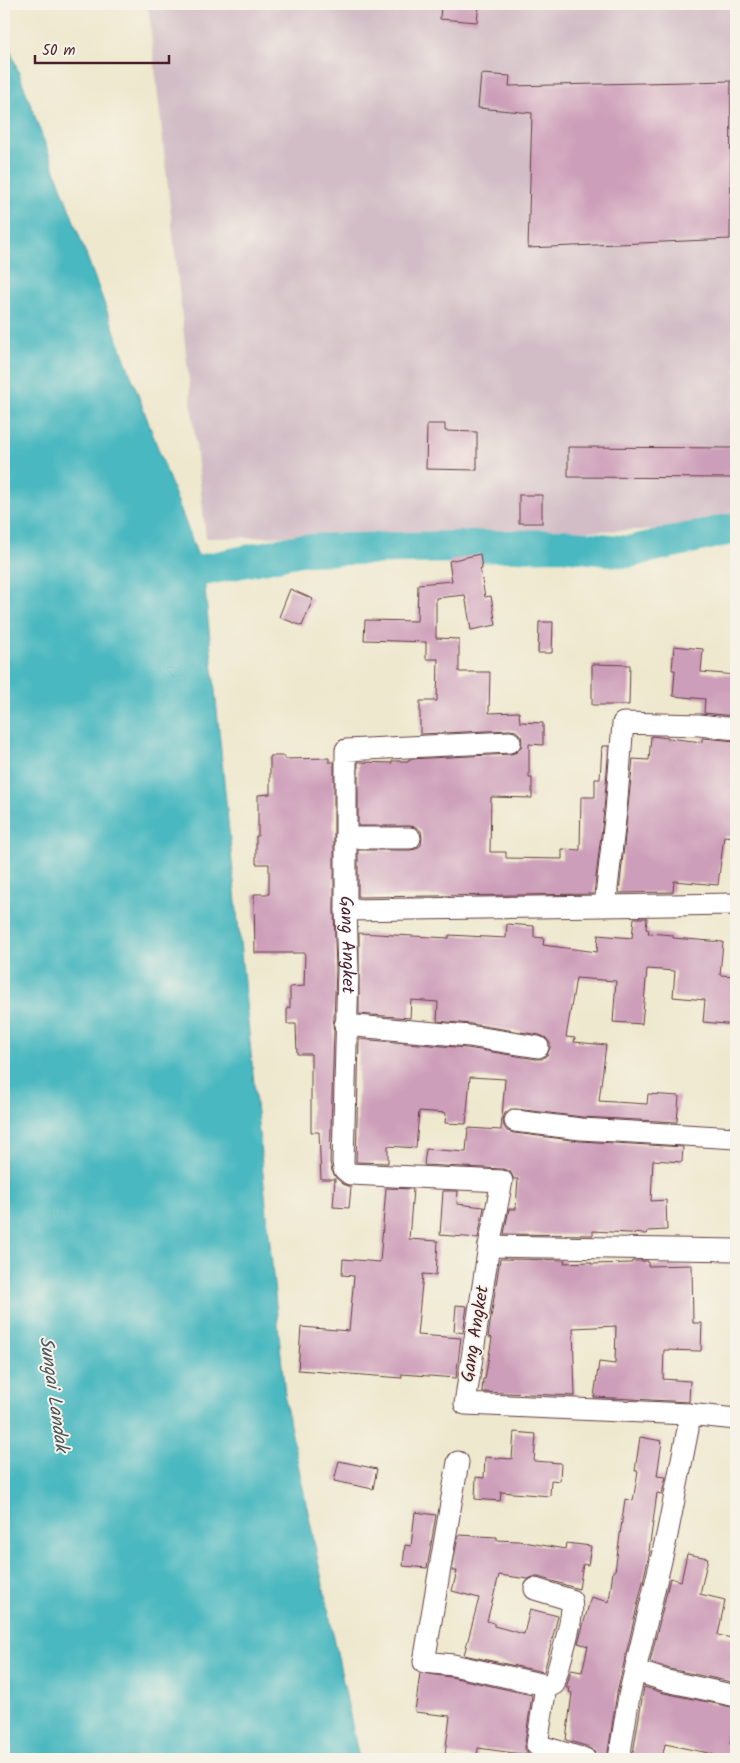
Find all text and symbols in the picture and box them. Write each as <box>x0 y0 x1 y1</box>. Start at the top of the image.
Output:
scale bar <box>35 32 169 64</box>
text: 50 m <box>42 39 76 63</box>
street label: Gang Angket <box>331 896 362 995</box>
street label: Gang Angket <box>454 1283 498 1384</box>
water label: Sungai Landak <box>30 1334 76 1457</box>

